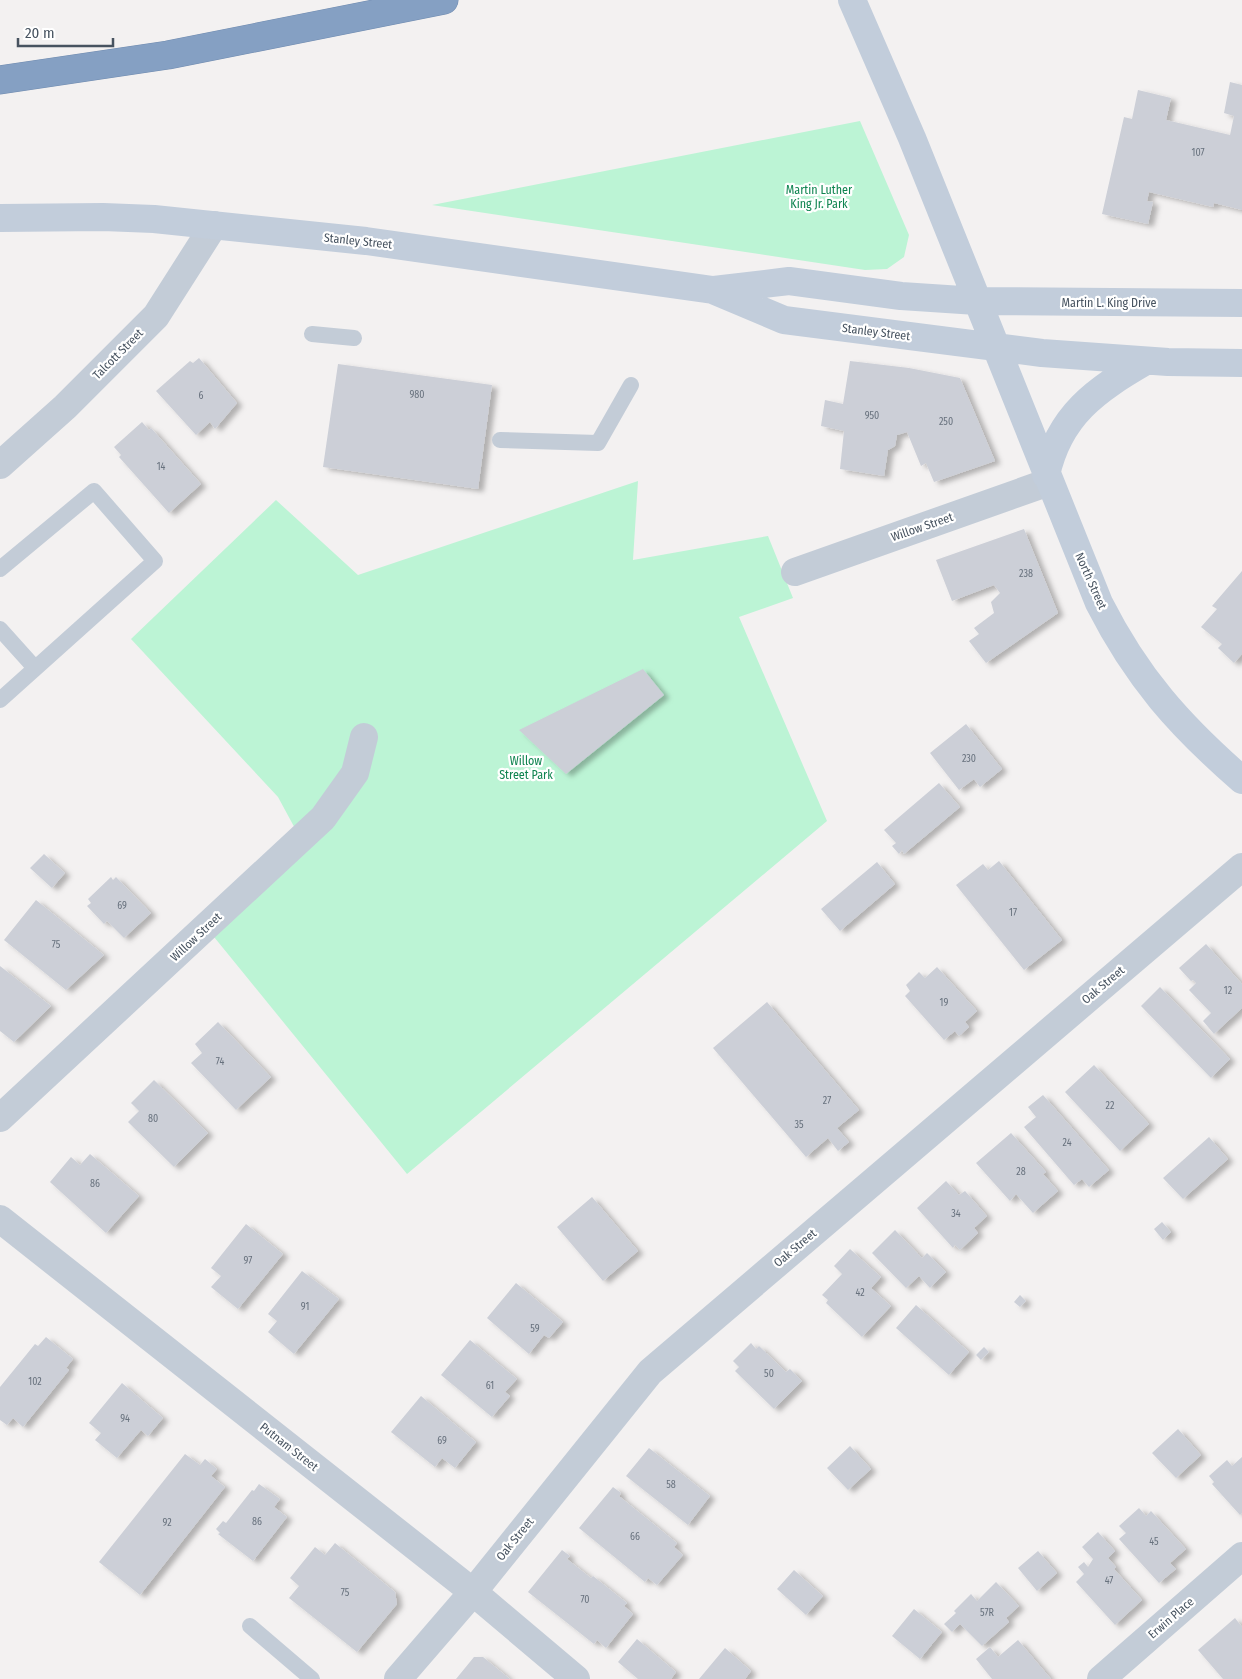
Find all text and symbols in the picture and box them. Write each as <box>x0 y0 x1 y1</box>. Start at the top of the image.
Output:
scale bar <box>18 15 112 47</box>
text: 20 m <box>25 24 55 42</box>
house number: 107 <box>1192 147 1204 159</box>
park label: Martin Luther King Jr. Park <box>786 183 853 211</box>
street label: Stanley Street <box>323 230 393 252</box>
street label: Martin L. King Drive <box>1062 296 1157 310</box>
street label: Stanley Street <box>841 321 911 343</box>
street label: Talcott Street <box>90 326 146 382</box>
house number: 980 <box>409 389 425 401</box>
house number: 6 <box>199 390 204 402</box>
house number: 950 <box>865 410 879 422</box>
house number: 250 <box>939 416 953 428</box>
house number: 14 <box>157 461 166 473</box>
street label: Willow Street <box>889 510 955 544</box>
street label: North Street <box>1072 551 1110 611</box>
house number: 238 <box>1019 568 1033 580</box>
house number: 230 <box>962 753 976 765</box>
park label: Willow Street Park <box>499 754 553 782</box>
house number: 69 <box>117 900 127 912</box>
house number: 17 <box>1009 907 1017 919</box>
street label: Willow Street <box>168 910 225 964</box>
house number: 75 <box>52 939 61 951</box>
street label: Oak Street <box>1079 963 1127 1007</box>
house number: 12 <box>1224 985 1233 997</box>
house number: 19 <box>940 997 949 1009</box>
house number: 74 <box>216 1056 224 1068</box>
house number: 27 <box>823 1095 831 1107</box>
house number: 22 <box>1106 1100 1115 1112</box>
house number: 80 <box>148 1113 158 1125</box>
house number: 35 <box>794 1119 804 1131</box>
house number: 24 <box>1062 1137 1072 1149</box>
house number: 28 <box>1016 1166 1026 1178</box>
house number: 86 <box>90 1178 100 1190</box>
house number: 34 <box>951 1208 961 1220</box>
street label: Oak Street <box>771 1226 819 1270</box>
house number: 97 <box>244 1255 252 1267</box>
house number: 42 <box>855 1287 865 1299</box>
house number: 91 <box>301 1301 309 1313</box>
house number: 59 <box>530 1323 540 1335</box>
house number: 50 <box>764 1368 774 1380</box>
house number: 102 <box>28 1376 42 1388</box>
house number: 61 <box>486 1380 494 1392</box>
house number: 94 <box>120 1413 130 1425</box>
street label: Putnam Street <box>257 1420 321 1474</box>
house number: 69 <box>437 1435 447 1447</box>
house number: 58 <box>666 1479 676 1491</box>
street label: Oak Street <box>493 1515 537 1563</box>
house number: 86 <box>252 1516 262 1528</box>
house number: 92 <box>162 1517 172 1529</box>
house number: 66 <box>630 1531 640 1543</box>
house number: 45 <box>1149 1536 1159 1548</box>
house number: 47 <box>1105 1575 1113 1587</box>
house number: 75 <box>341 1587 350 1599</box>
house number: 70 <box>580 1594 590 1606</box>
street label: Erwin Place <box>1145 1594 1197 1642</box>
house number: 57R <box>980 1607 994 1619</box>

